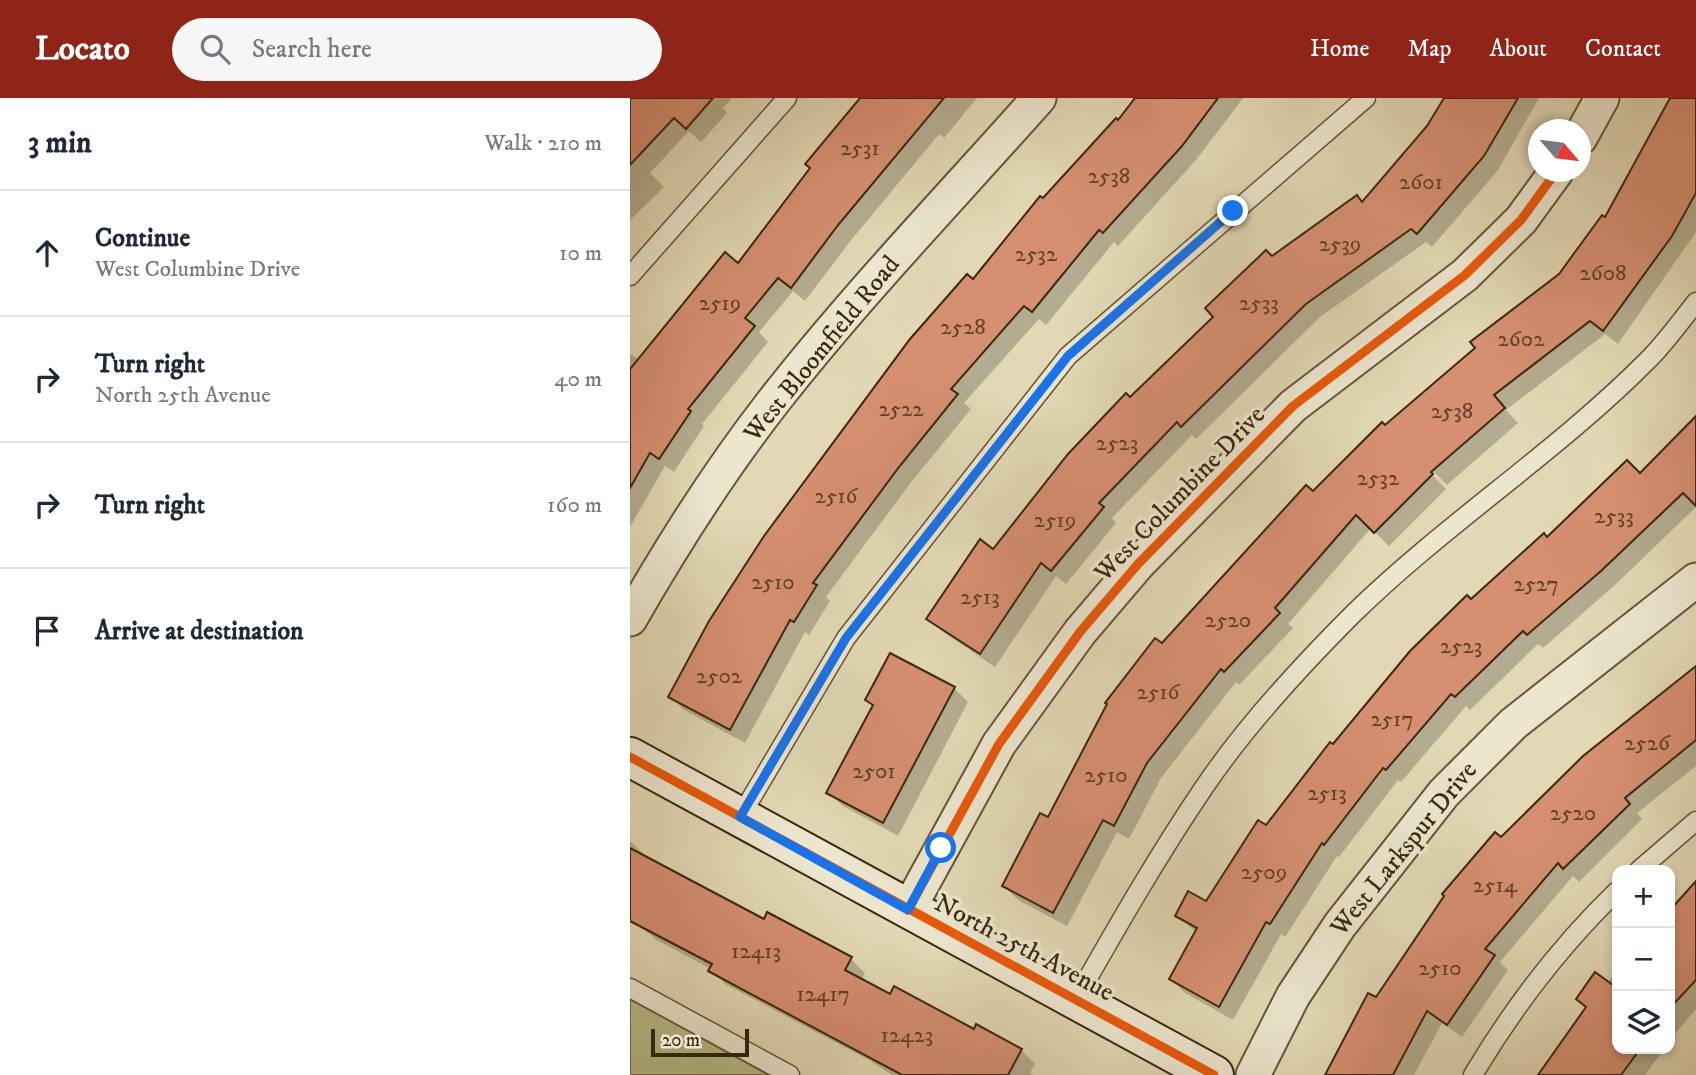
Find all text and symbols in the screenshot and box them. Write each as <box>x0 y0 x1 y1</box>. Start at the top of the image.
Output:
search box <box>172 18 662 81</box>
text: Locato <box>35 29 130 70</box>
icon: search <box>196 30 234 68</box>
text: Search here <box>252 33 372 66</box>
text: Home <box>1310 34 1369 64</box>
text: Map <box>1407 34 1452 64</box>
text: About <box>1490 34 1547 64</box>
text: Contact <box>1585 34 1661 64</box>
north arrow <box>1528 119 1591 182</box>
text: 3 min <box>28 125 92 162</box>
text: Walk · 210 m <box>485 129 602 158</box>
house number: 2531 <box>840 134 880 163</box>
house number: 2538 <box>1088 162 1130 191</box>
house number: 2601 <box>1399 168 1443 197</box>
route end <box>1217 195 1248 226</box>
text: Continue <box>95 222 190 255</box>
house number: 2539 <box>1319 230 1361 259</box>
icon: ahead <box>28 234 66 272</box>
text: 10 m <box>559 239 602 268</box>
house number: 2532 <box>1015 240 1058 269</box>
street label: West Bloomfield Road <box>736 249 907 450</box>
text: West Columbine Drive <box>95 255 300 284</box>
house number: 2608 <box>1579 259 1627 288</box>
house number: 2519 <box>699 289 741 318</box>
house number: 2533 <box>1239 289 1279 318</box>
house number: 2528 <box>940 313 986 342</box>
house number: 2602 <box>1498 325 1545 354</box>
text: Turn right <box>95 348 205 381</box>
icon: right <box>28 360 66 398</box>
text: 40 m <box>554 365 602 394</box>
text: North 25th Avenue <box>95 381 271 410</box>
house number: 2522 <box>878 395 924 424</box>
house number: 2538 <box>1431 397 1473 426</box>
street label: West Columbine Drive <box>1087 399 1272 590</box>
house number: 2523 <box>1096 429 1138 458</box>
house number: 2532 <box>1357 464 1400 493</box>
house number: 2516 <box>815 482 858 511</box>
icon: right <box>28 486 66 524</box>
text: Turn right <box>95 489 205 522</box>
text: 160 m <box>547 491 602 520</box>
house number: 2533 <box>1594 502 1634 531</box>
house number: 2519 <box>1034 506 1076 535</box>
house number: 2510 <box>751 568 795 597</box>
house number: 2527 <box>1513 570 1559 599</box>
house number: 2513 <box>960 583 1000 612</box>
house number: 2520 <box>1205 606 1251 635</box>
icon: arrive <box>28 612 66 650</box>
text: Arrive at destination <box>95 615 304 648</box>
house number: 2523 <box>1440 632 1482 661</box>
house number: 2502 <box>696 662 743 691</box>
house number: 2516 <box>1137 678 1180 707</box>
house number: 2517 <box>1370 705 1414 734</box>
house number: 2526 <box>1624 729 1671 758</box>
street label: West Larkspur Drive <box>1323 755 1485 944</box>
house number: 2501 <box>852 757 896 786</box>
house number: 2510 <box>1084 761 1128 790</box>
house number: 2513 <box>1307 779 1347 808</box>
house number: 2520 <box>1550 799 1596 828</box>
route start <box>925 832 956 863</box>
house number: 2509 <box>1241 858 1287 887</box>
map controls <box>1612 865 1675 1054</box>
button: + <box>1612 865 1675 928</box>
house number: 2514 <box>1473 871 1518 900</box>
street label: North 25th Avenue <box>929 887 1119 1009</box>
button: − <box>1612 928 1675 991</box>
house number: 12413 <box>731 937 781 966</box>
house number: 2510 <box>1418 954 1462 983</box>
house number: 12417 <box>796 980 850 1009</box>
button: layers <box>1612 991 1675 1054</box>
house number: 12423 <box>881 1021 933 1050</box>
scale bar <box>651 1026 749 1058</box>
text: 20 m <box>662 1029 700 1052</box>

